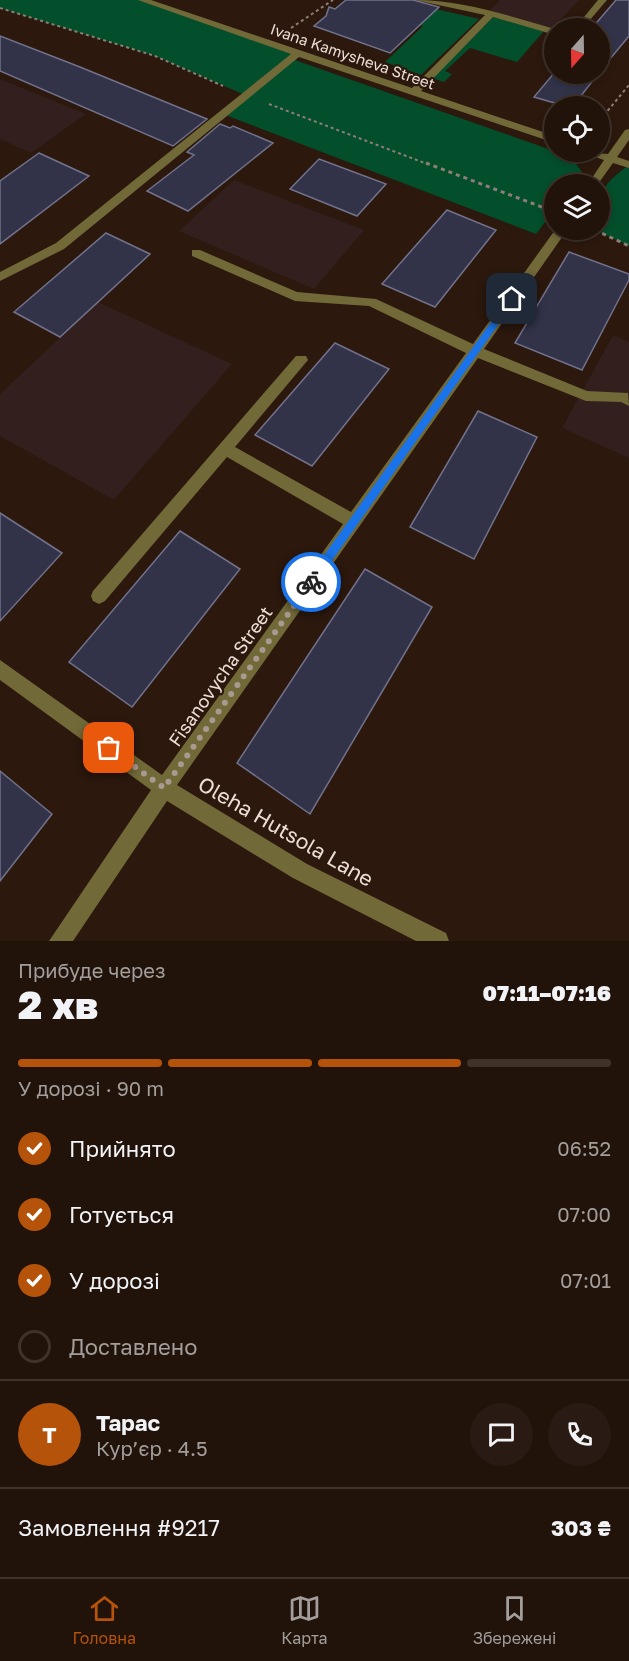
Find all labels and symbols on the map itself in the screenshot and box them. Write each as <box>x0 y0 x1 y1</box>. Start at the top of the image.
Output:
north arrow <box>544 18 610 84</box>
street label: Ivana Kamysheva Street <box>268 19 438 93</box>
pin <box>486 273 537 324</box>
courier <box>281 552 341 612</box>
street label: Fisanovycha Street <box>163 602 277 750</box>
pin <box>83 722 134 773</box>
street label: Oleha Hutsola Lane <box>194 770 378 892</box>

